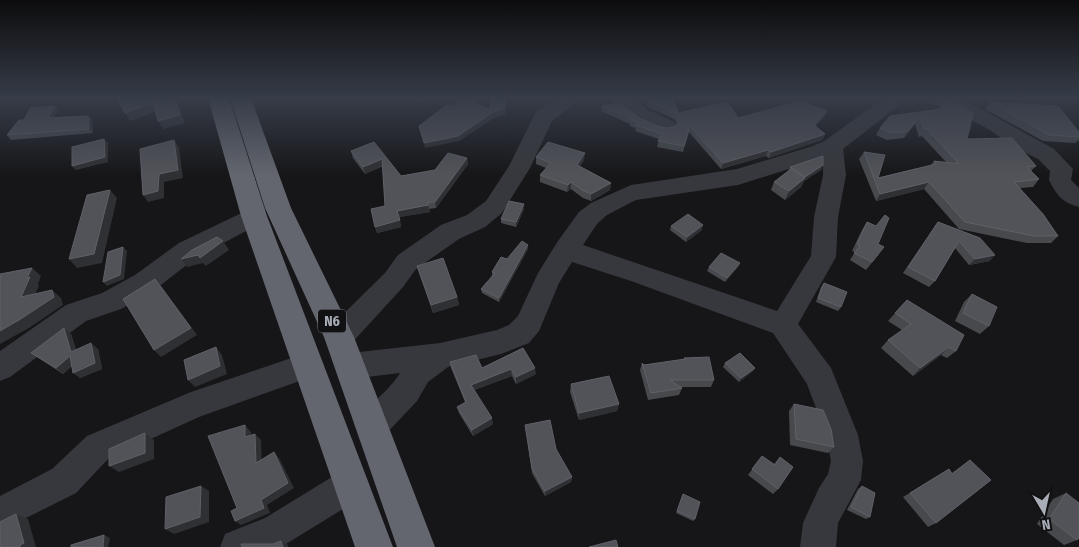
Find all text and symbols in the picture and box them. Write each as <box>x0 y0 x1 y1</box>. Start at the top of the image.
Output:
road number: N6 <box>318 310 346 332</box>
north arrow <box>1019 487 1069 537</box>
text: N <box>1040 515 1051 533</box>

